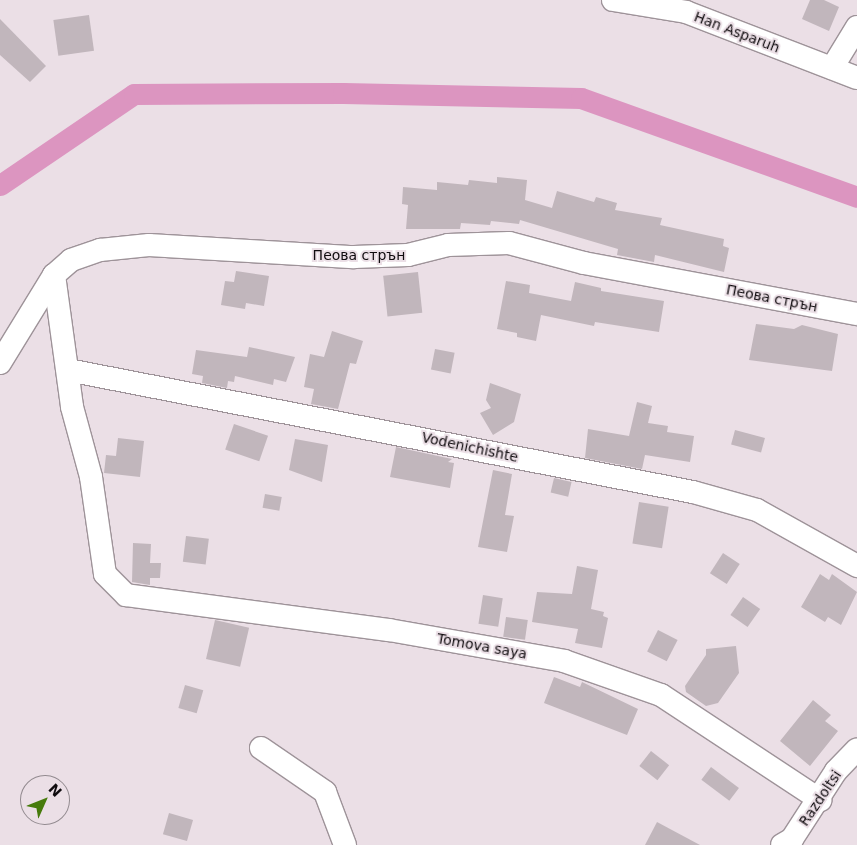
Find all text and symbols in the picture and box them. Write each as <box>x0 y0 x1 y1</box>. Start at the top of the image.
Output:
street label: Han Asparuh <box>692 8 782 56</box>
street label: Пеова стрън <box>313 247 405 263</box>
street label: Пеова стрън <box>725 281 819 315</box>
street label: Vodenichishte <box>420 429 520 465</box>
street label: Tomova saya <box>436 630 528 662</box>
street label: Razdoltsi <box>795 767 845 829</box>
north arrow <box>20 775 70 825</box>
text: N <box>45 781 65 800</box>

